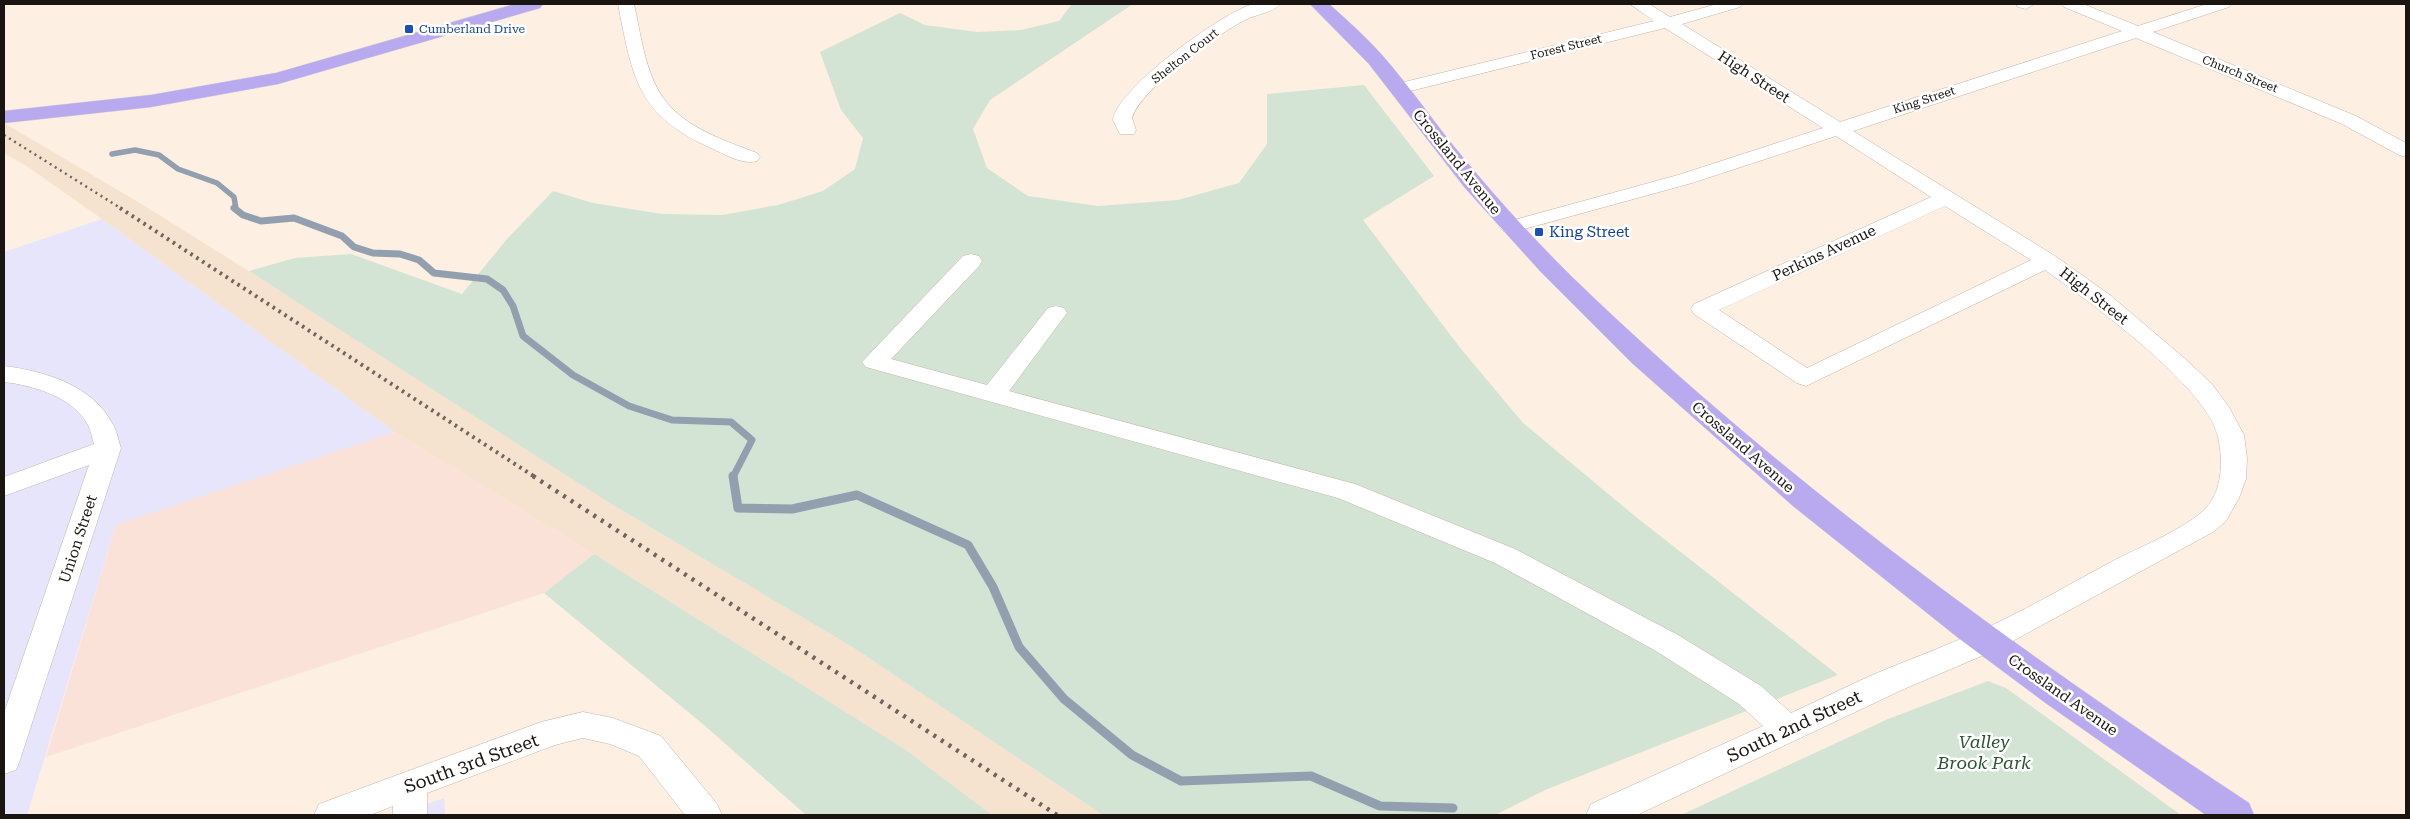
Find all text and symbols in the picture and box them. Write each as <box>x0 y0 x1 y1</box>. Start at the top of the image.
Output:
place label: Cumberland Drive <box>419 22 526 36</box>
marker: Cumberland Drive <box>403 23 415 35</box>
street label: Shelton Court <box>1149 25 1222 86</box>
street label: Forest Street <box>1529 31 1604 63</box>
street label: High Street <box>1715 47 1794 107</box>
street label: Church Street <box>2200 52 2280 96</box>
street label: King Street <box>1891 83 1957 117</box>
street label: Crossland Avenue <box>1409 106 1505 218</box>
street label: Perkins Avenue <box>1769 221 1879 285</box>
place label: King Street <box>1549 223 1630 241</box>
marker: King Street <box>1533 226 1545 238</box>
street label: High Street <box>2056 264 2132 329</box>
street label: Crossland Avenue <box>1688 398 1798 496</box>
street label: Union Street <box>55 492 101 585</box>
street label: Crossland Avenue <box>2005 650 2121 740</box>
street label: South 2nd Street <box>1723 685 1865 766</box>
street label: South 3rd Street <box>401 729 541 797</box>
park label: Valley Brook Park <box>1936 731 2031 773</box>

